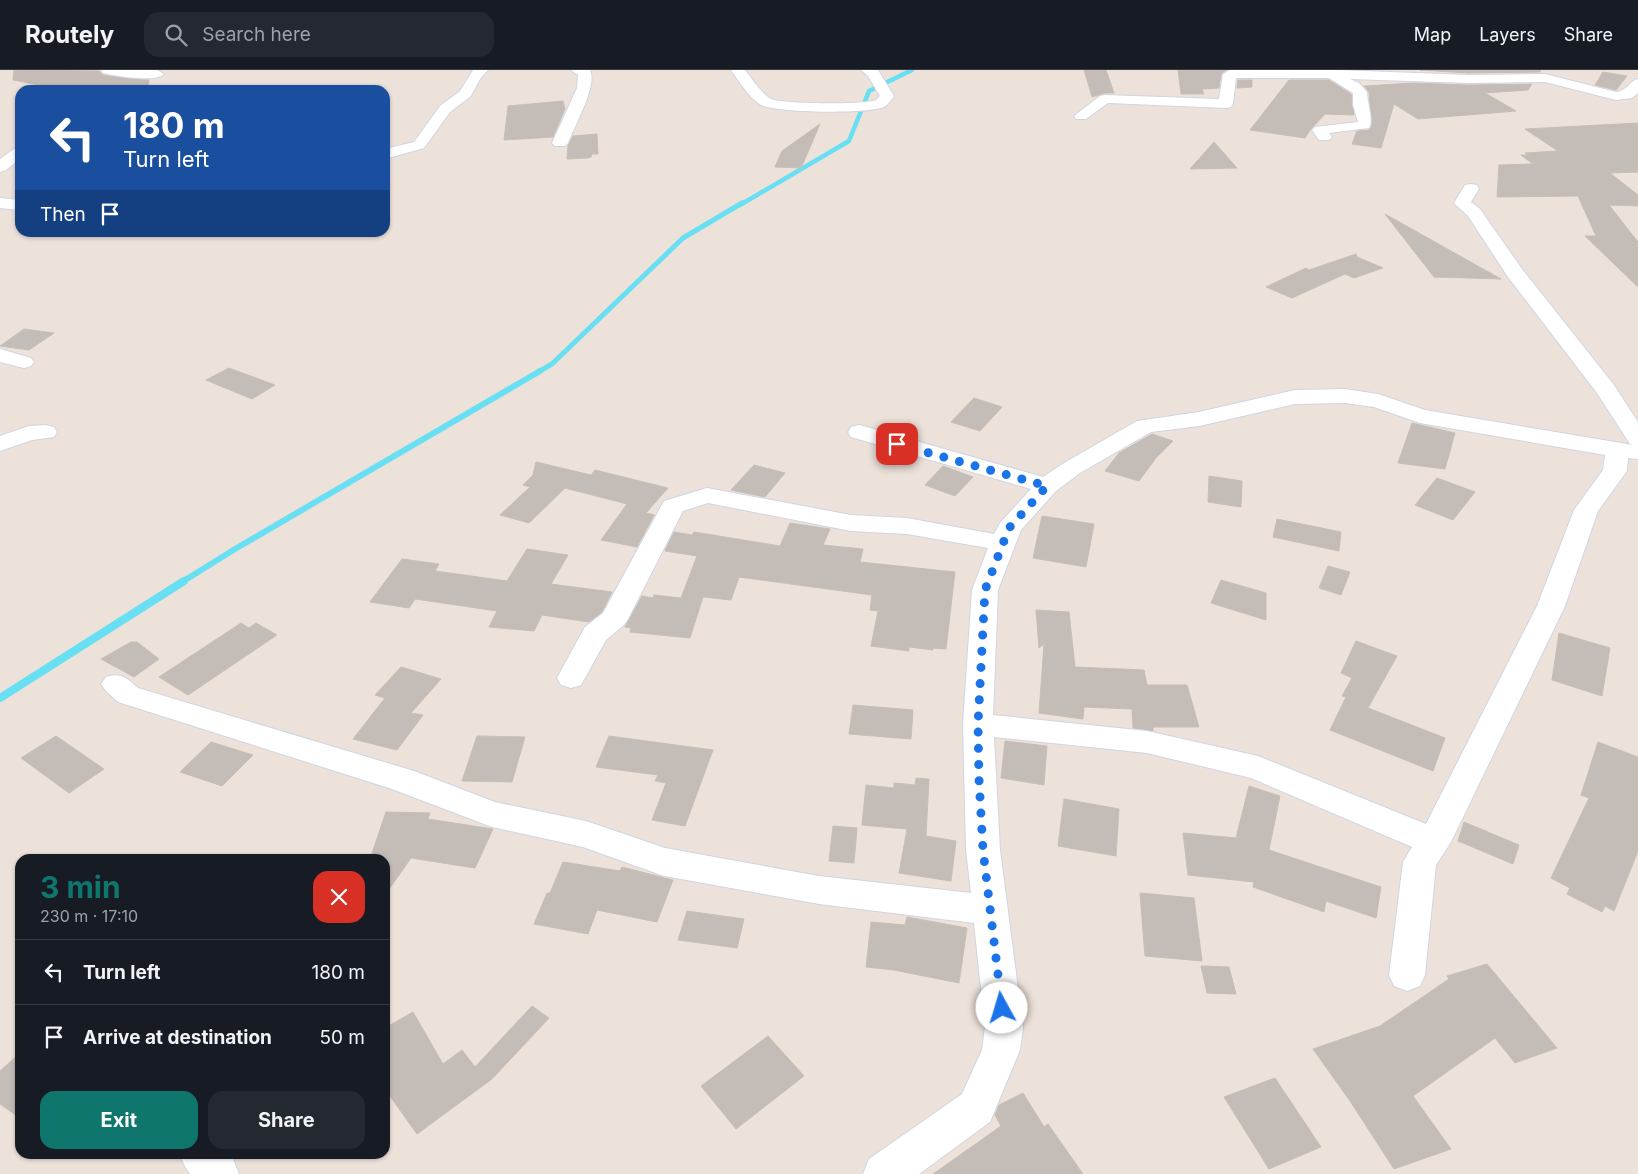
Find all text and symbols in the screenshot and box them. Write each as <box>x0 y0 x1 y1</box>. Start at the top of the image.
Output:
search box <box>144 12 494 57</box>
text: Routely <box>25 20 114 49</box>
icon: search <box>162 21 190 49</box>
text: Search here <box>202 23 311 46</box>
text: Map <box>1414 24 1451 45</box>
text: Layers <box>1479 24 1536 45</box>
text: Share <box>1564 24 1613 45</box>
text: 180 m <box>123 104 225 146</box>
icon: left <box>40 105 105 170</box>
text: Turn left <box>123 146 209 172</box>
icon: arrive <box>96 200 124 228</box>
text: Then <box>40 203 86 226</box>
pin <box>876 423 918 465</box>
icon: arrive <box>883 430 911 458</box>
text: 3 min <box>40 869 121 905</box>
button: close <box>313 871 365 923</box>
text: 230 m · 17:10 <box>40 906 138 926</box>
icon: left <box>40 958 68 986</box>
text: Turn left <box>83 961 161 984</box>
text: 180 m <box>312 961 365 984</box>
position arrow <box>975 981 1027 1033</box>
icon: arrive <box>40 1023 68 1051</box>
text: Arrive at destination <box>83 1026 272 1049</box>
text: 50 m <box>319 1026 365 1049</box>
button: Exit <box>40 1091 198 1149</box>
button: Share <box>208 1091 365 1149</box>

